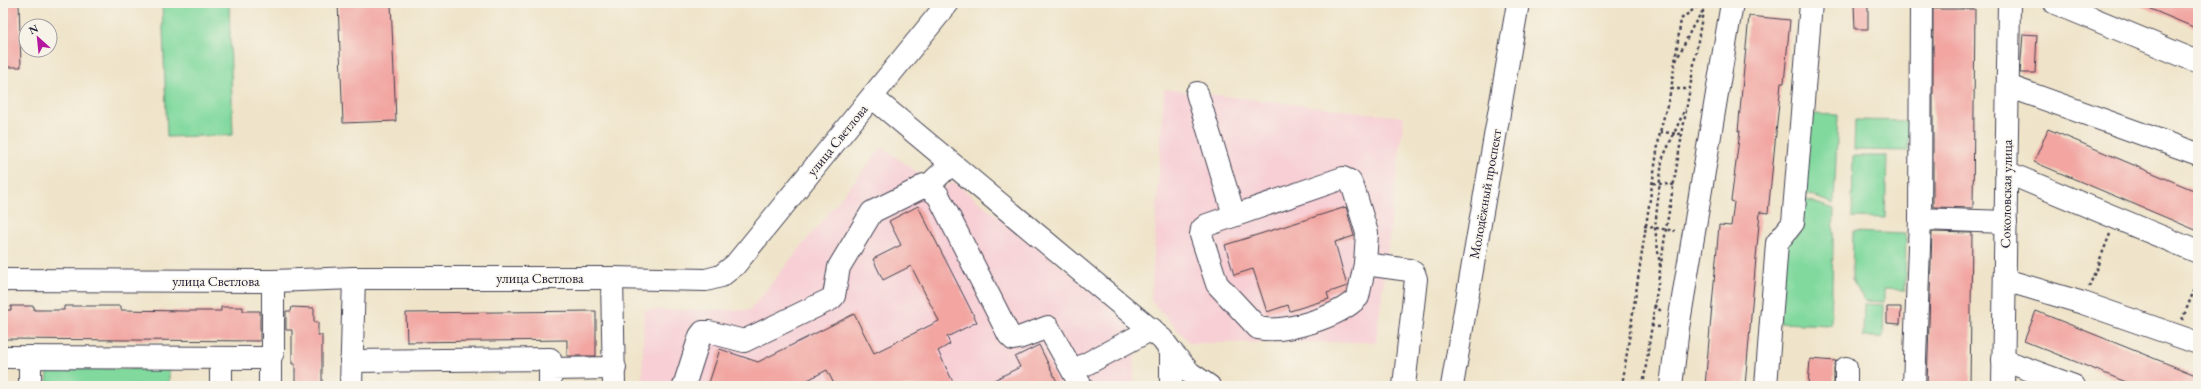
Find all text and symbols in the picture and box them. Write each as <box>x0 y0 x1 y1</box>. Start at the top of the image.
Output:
north arrow <box>18 18 58 58</box>
text: N <box>26 21 41 37</box>
street label: улица Светлова <box>803 100 872 180</box>
street label: Молодёжный проспект <box>1465 128 1505 260</box>
street label: Соколовская улица <box>1996 139 2016 249</box>
street label: улица Светлова <box>496 269 584 287</box>
street label: улица Светлова <box>172 272 260 290</box>

